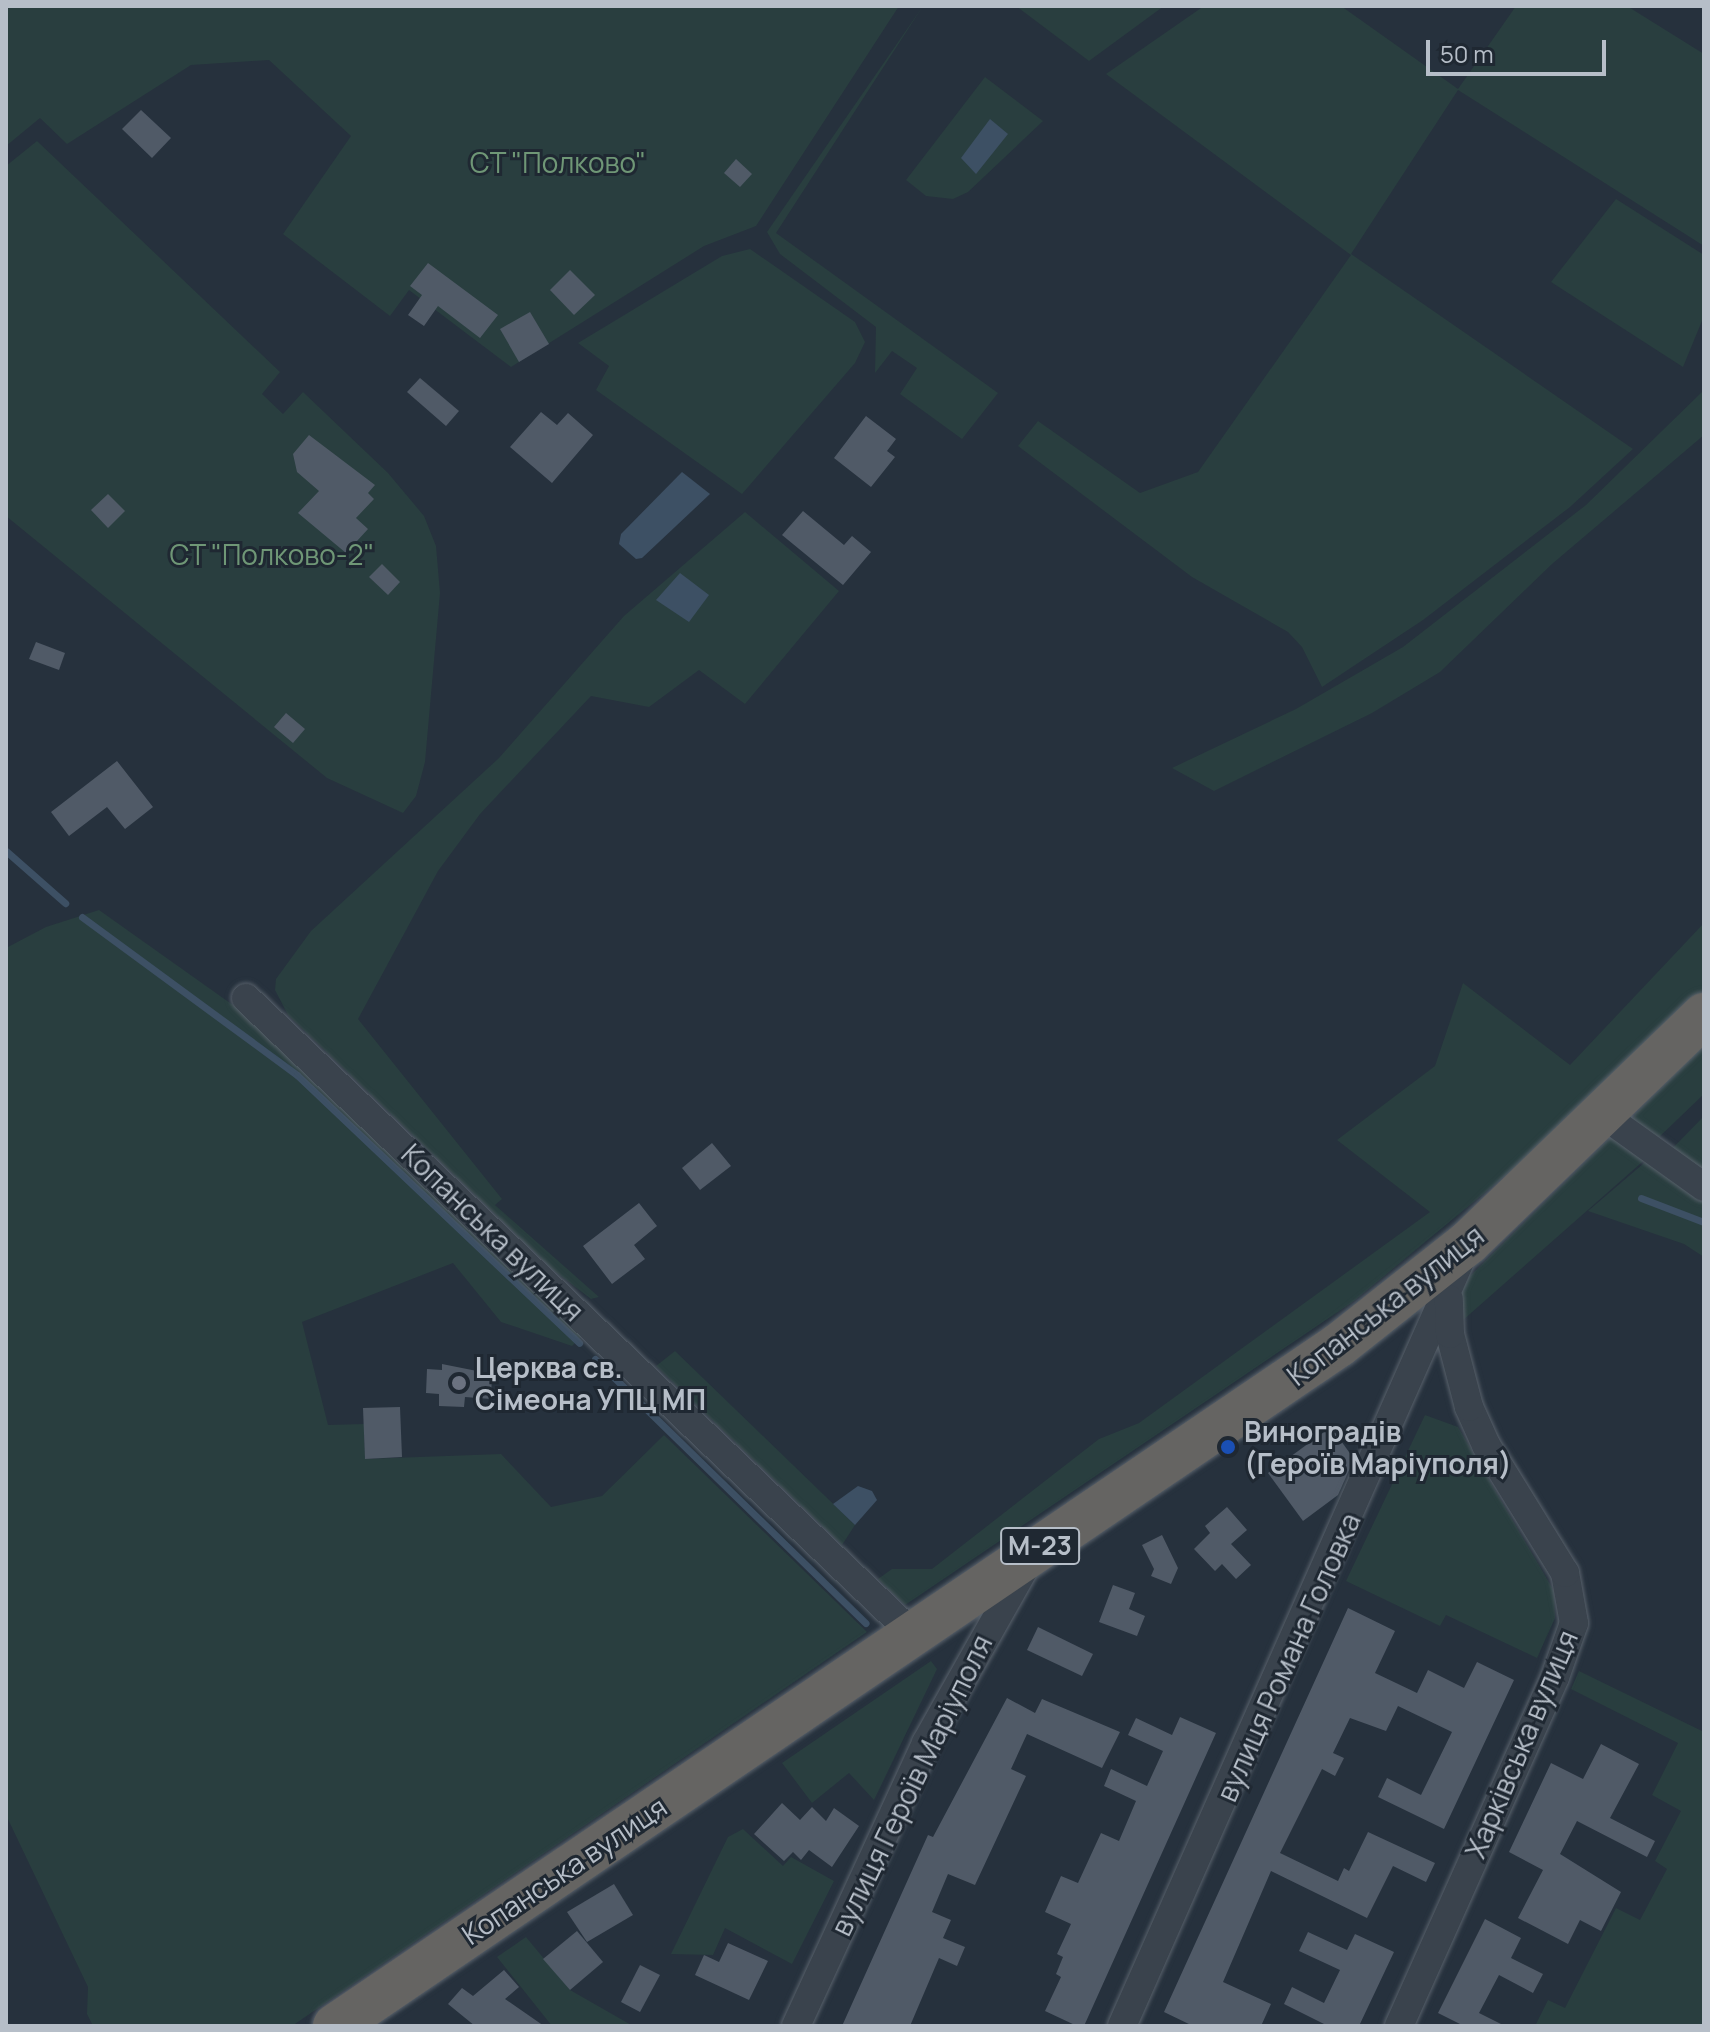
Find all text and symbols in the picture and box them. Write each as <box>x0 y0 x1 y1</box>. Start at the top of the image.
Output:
scale bar <box>1430 24 1610 74</box>
text: 50 m <box>1440 37 1494 70</box>
park label: СТ "Полково" <box>469 145 647 179</box>
park label: СТ "Полково-2" <box>169 537 375 571</box>
street label: Копанська вулиця <box>395 1137 591 1327</box>
street label: Копанська вулиця <box>1280 1218 1490 1392</box>
place label: Церква св. Сімеона УПЦ МП <box>475 1350 706 1416</box>
marker: Церква св. Сімеона УПЦ МП <box>450 1374 468 1392</box>
place label: Виноградів (Героїв Маріуполя) <box>1244 1414 1512 1480</box>
marker: Виноградів (Героїв Маріуполя) <box>1219 1438 1237 1456</box>
street label: вулиця Романа Головка <box>1209 1508 1367 1806</box>
road number: М-23 <box>1000 1524 1080 1568</box>
street label: Харківська вулиця <box>1458 1625 1584 1863</box>
street label: вулиця Героїв Маріуполя <box>824 1629 998 1941</box>
street label: Копанська вулиця <box>455 1789 673 1951</box>

